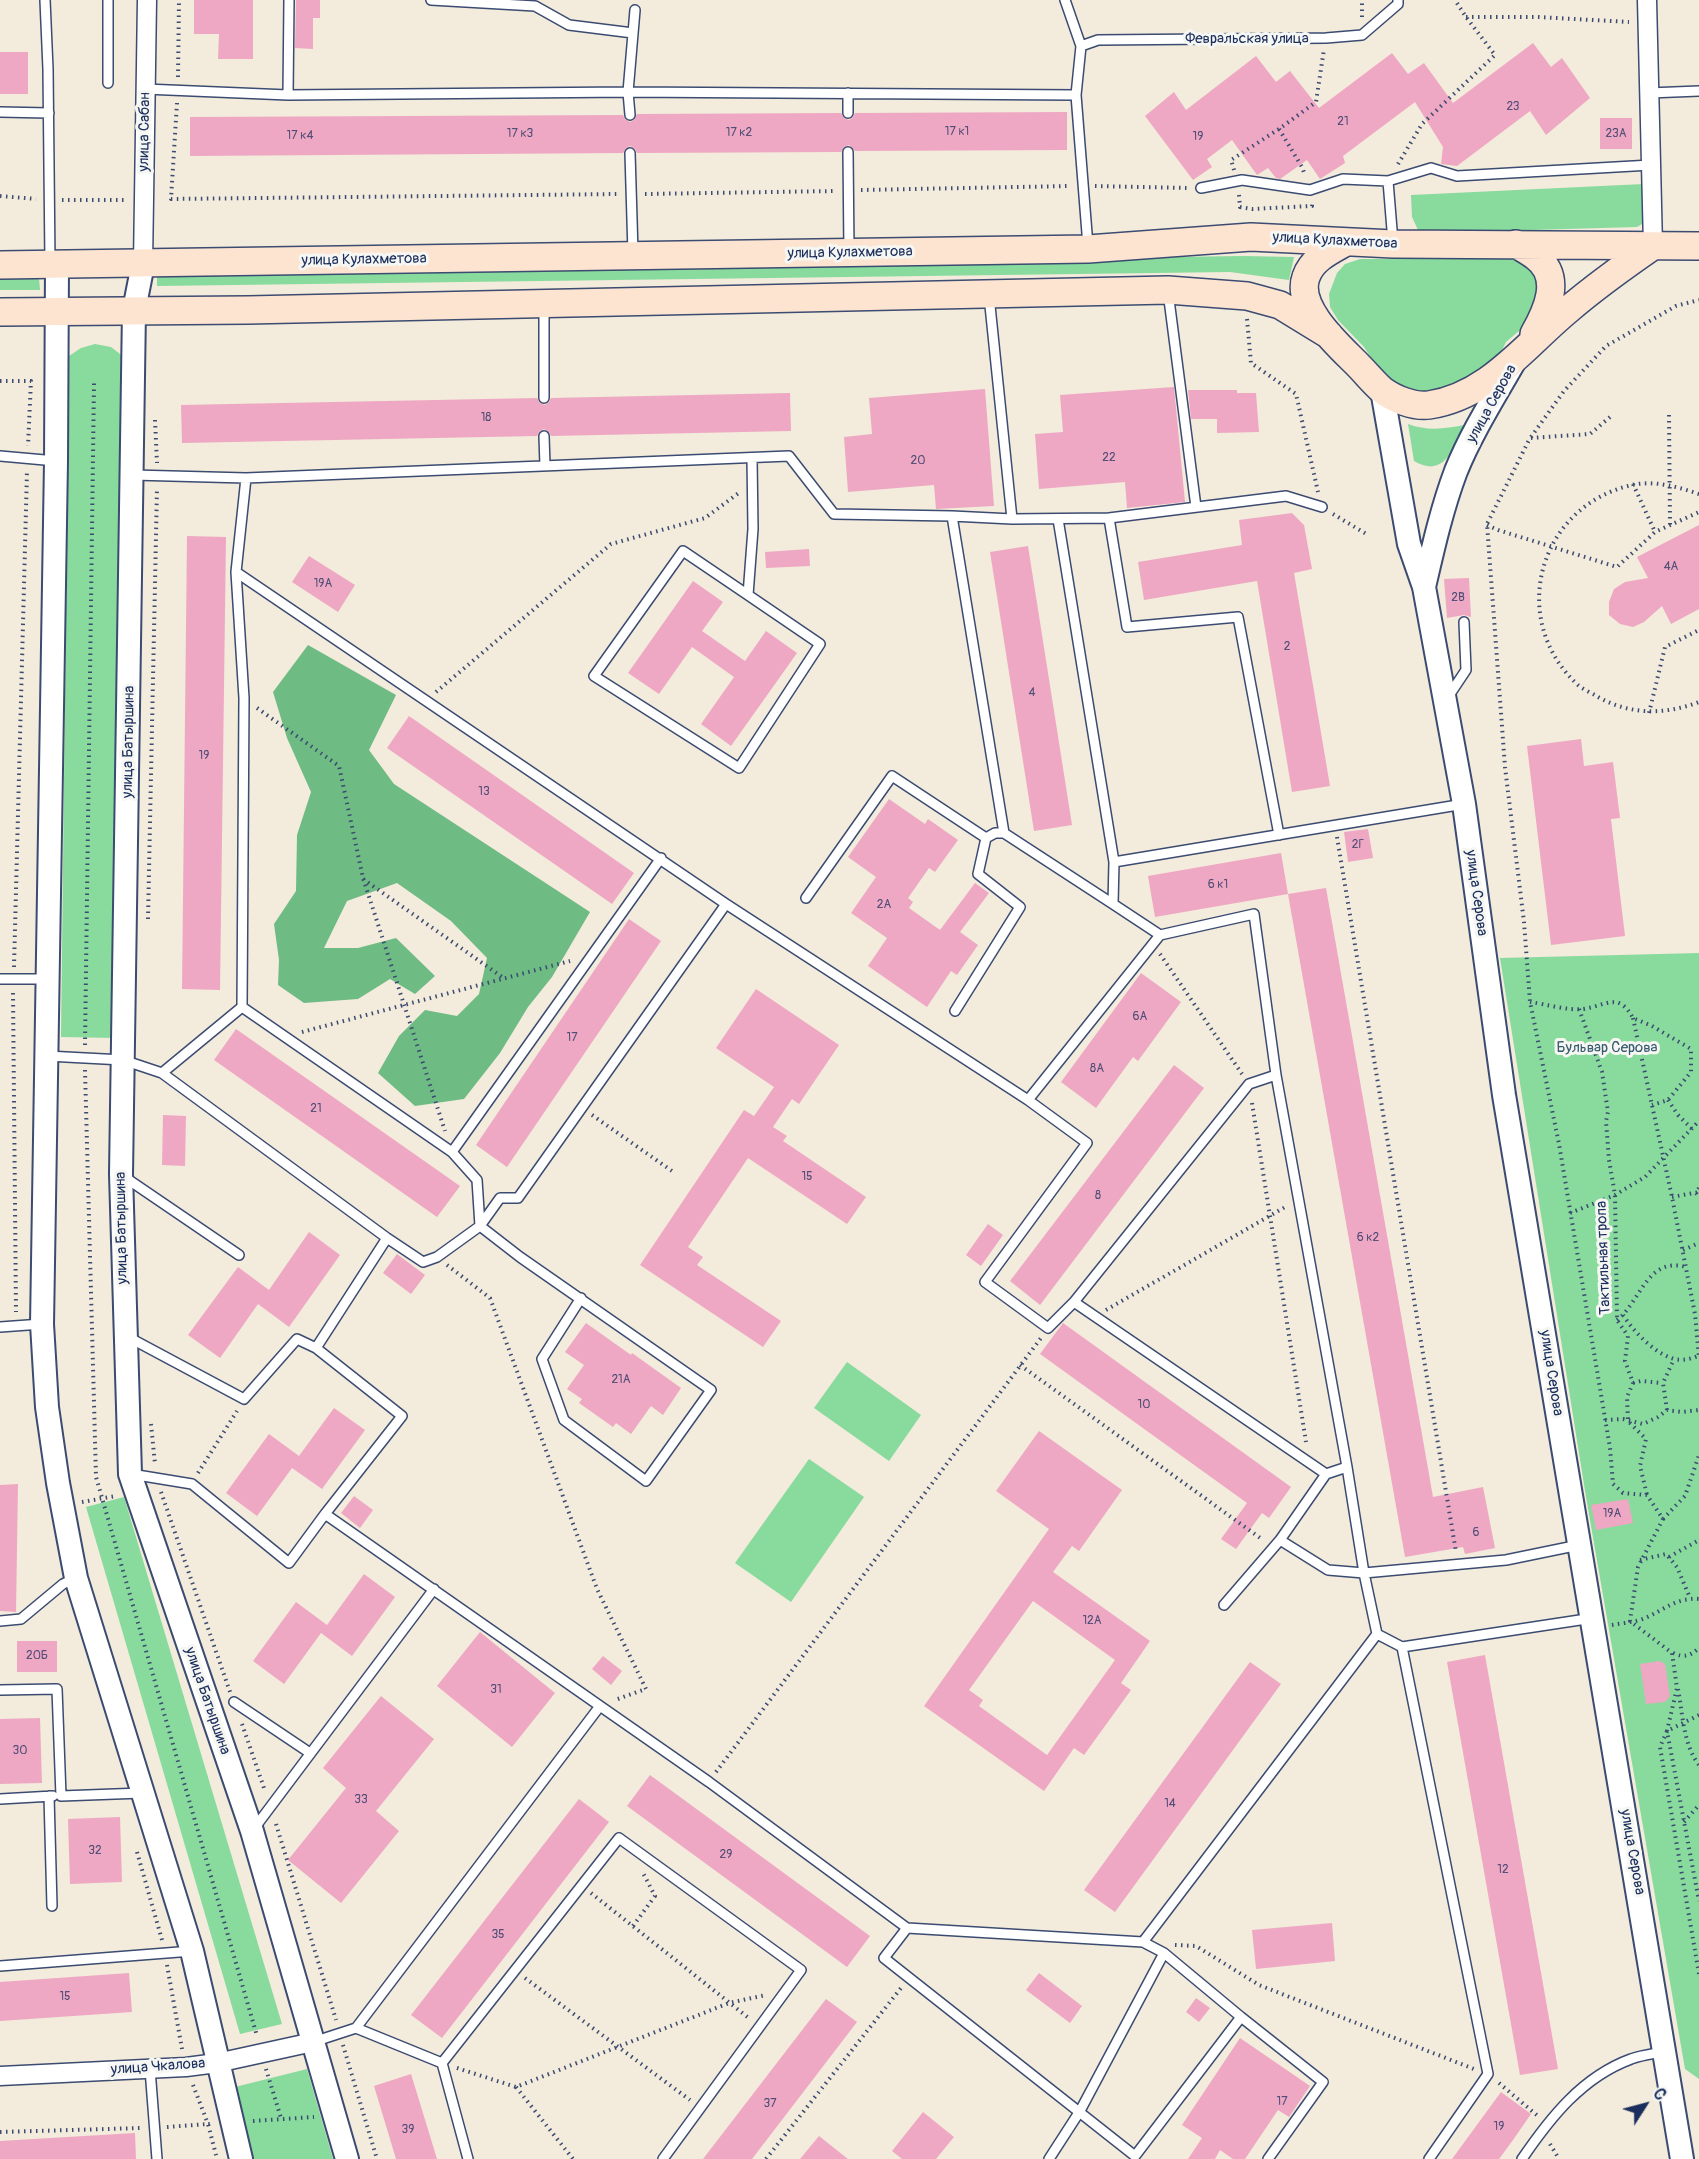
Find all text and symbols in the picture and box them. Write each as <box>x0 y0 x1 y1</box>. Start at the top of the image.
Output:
street label: Февральская улица <box>1185 30 1309 48</box>
street label: улица Сабан <box>135 92 155 172</box>
house number: 23 <box>1506 100 1520 114</box>
house number: 21 <box>1337 115 1349 129</box>
house number: 17 к1 <box>945 125 969 139</box>
house number: 17 к2 <box>726 126 752 140</box>
house number: 17 к3 <box>507 127 533 141</box>
house number: 23А <box>1606 127 1626 141</box>
house number: 17 к4 <box>287 129 313 143</box>
house number: 19 <box>1193 130 1203 144</box>
street label: улица Кулахметова <box>1272 229 1398 253</box>
street label: улица Кулахметова <box>787 243 913 263</box>
street label: улица Кулахметова <box>301 250 427 270</box>
street label: улица Серова <box>1463 362 1521 446</box>
house number: 18 <box>481 411 491 425</box>
house number: 22 <box>1102 451 1116 465</box>
house number: 20 <box>911 454 925 468</box>
house number: 4А <box>1664 560 1678 574</box>
house number: 19А <box>314 577 332 591</box>
house number: 2В <box>1451 591 1465 605</box>
house number: 2 <box>1284 640 1290 654</box>
street label: улица Батыршина <box>119 686 139 798</box>
house number: 4 <box>1029 686 1035 700</box>
house number: 19 <box>199 749 209 763</box>
house number: 13 <box>478 785 490 799</box>
house number: 2Г <box>1352 838 1364 852</box>
street label: улица Серова <box>1461 849 1491 937</box>
house number: 6 к1 <box>1208 878 1228 892</box>
house number: 2А <box>877 898 891 912</box>
house number: 6А <box>1133 1010 1147 1024</box>
house number: 17 <box>566 1031 578 1045</box>
park label: Бульвар Серова <box>1556 1039 1658 1057</box>
house number: 8А <box>1090 1062 1104 1076</box>
house number: 21 <box>310 1102 322 1116</box>
house number: 15 <box>801 1170 813 1184</box>
street label: улица Батыршина <box>112 1172 132 1284</box>
house number: 8 <box>1095 1189 1101 1203</box>
street label: Тактильная тропа <box>1593 1201 1615 1315</box>
house number: 6 к2 <box>1357 1231 1379 1245</box>
street label: улица Серова <box>1535 1329 1567 1417</box>
house number: 21А <box>611 1373 631 1387</box>
house number: 10 <box>1138 1398 1150 1412</box>
house number: 19А <box>1603 1507 1621 1521</box>
house number: 6 <box>1473 1526 1479 1540</box>
house number: 12А <box>1082 1614 1102 1628</box>
street label: улица Батыршина <box>180 1645 234 1757</box>
house number: 20Б <box>26 1649 48 1663</box>
house number: 31 <box>490 1683 502 1697</box>
house number: 30 <box>13 1744 27 1758</box>
house number: 33 <box>354 1793 368 1807</box>
house number: 14 <box>1164 1797 1176 1811</box>
street label: улица Серова <box>1616 1808 1648 1896</box>
house number: 32 <box>88 1844 102 1858</box>
house number: 29 <box>720 1848 732 1862</box>
house number: 12 <box>1497 1863 1509 1877</box>
house number: 35 <box>491 1928 505 1942</box>
house number: 15 <box>59 1990 71 2004</box>
street label: улица Чкалова <box>110 2055 206 2079</box>
north arrow <box>1615 2075 1675 2135</box>
text: С <box>1649 2085 1671 2104</box>
house number: 17 <box>1276 2095 1288 2109</box>
house number: 37 <box>763 2097 777 2111</box>
house number: 19 <box>1494 2120 1504 2134</box>
house number: 39 <box>402 2123 414 2137</box>

